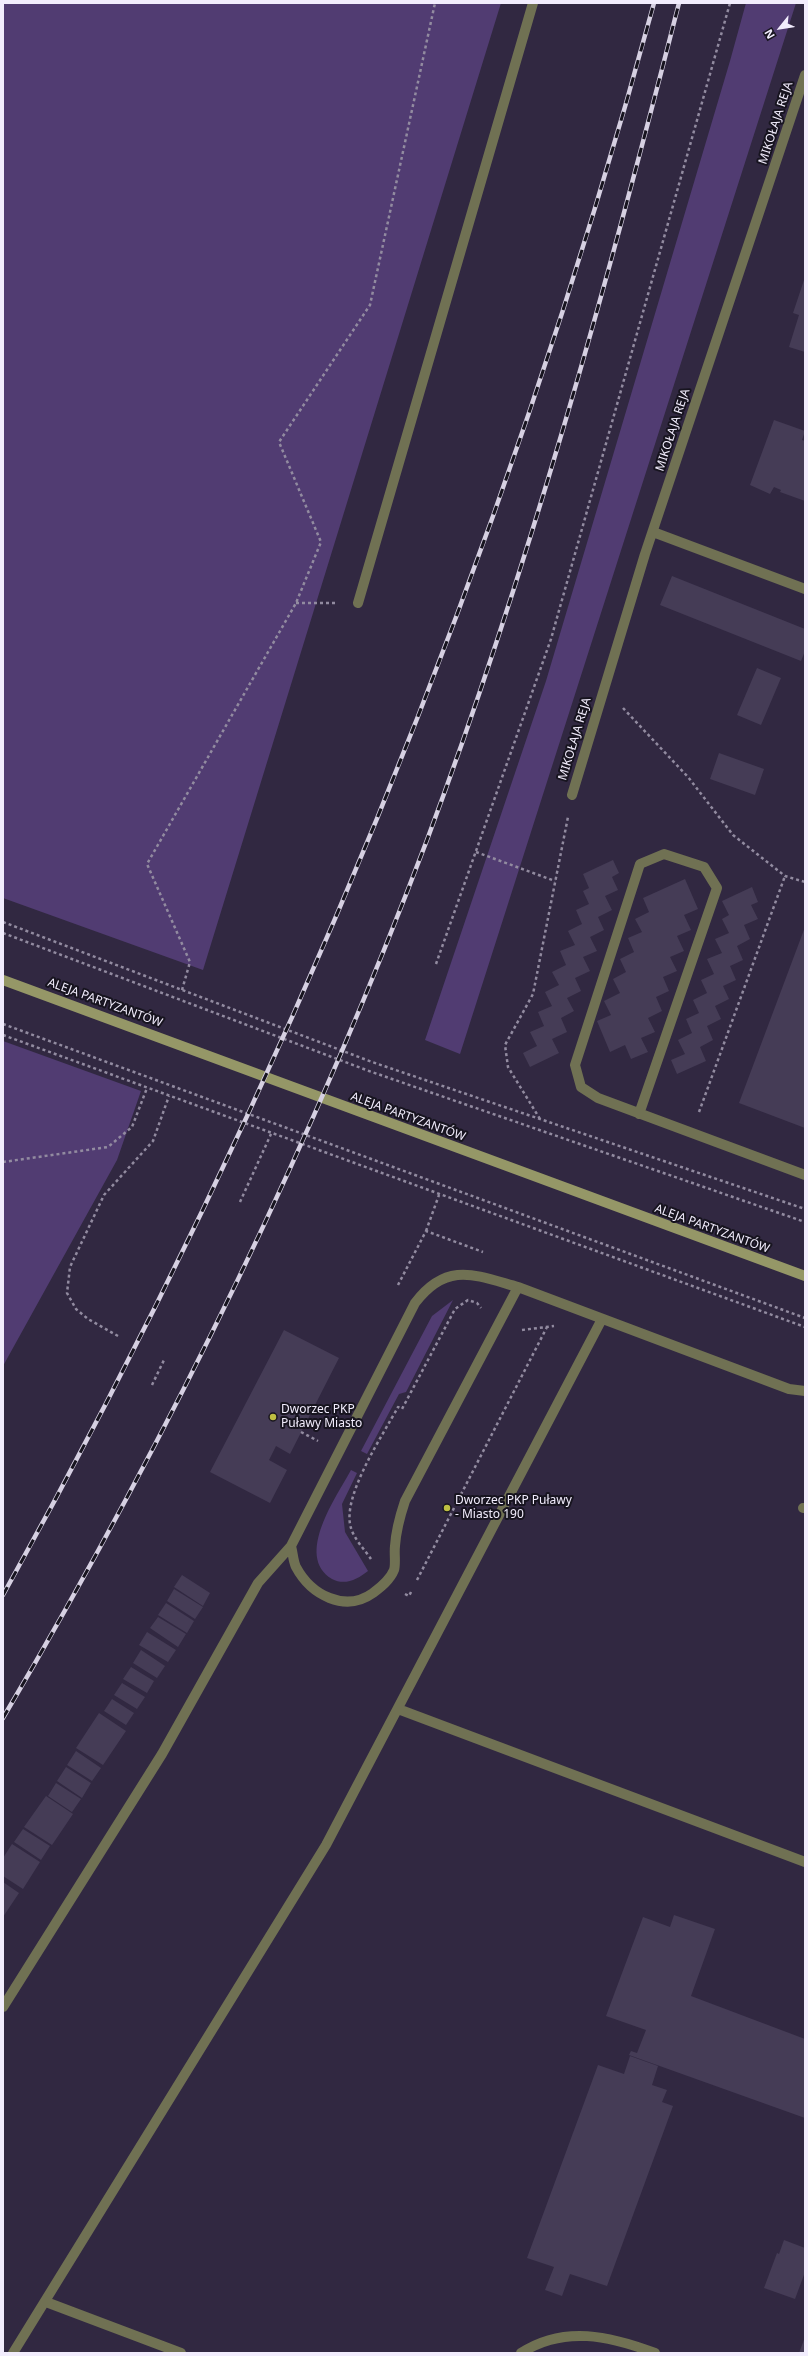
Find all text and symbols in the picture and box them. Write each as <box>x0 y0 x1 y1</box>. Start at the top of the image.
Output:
north arrow <box>760 8 800 48</box>
text: N <box>760 27 778 42</box>
street label: MIKOŁAJA REJA <box>756 80 796 166</box>
street label: MIKOŁAJA REJA <box>653 387 693 473</box>
street label: MIKOŁAJA REJA <box>556 696 594 782</box>
street label: ALEJA PARTYZANTÓW <box>46 976 164 1030</box>
street label: ALEJA PARTYZANTÓW <box>349 1090 467 1144</box>
street label: ALEJA PARTYZANTÓW <box>653 1202 771 1256</box>
place label: Dworzec PKP Puławy Miasto <box>281 1403 362 1431</box>
marker: Dworzec PKP Puławy Miasto <box>268 1412 278 1422</box>
place label: Dworzec PKP Puławy - Miasto 190 <box>455 1494 572 1522</box>
marker: Dworzec PKP Puławy - Miasto 190 <box>442 1503 452 1513</box>

